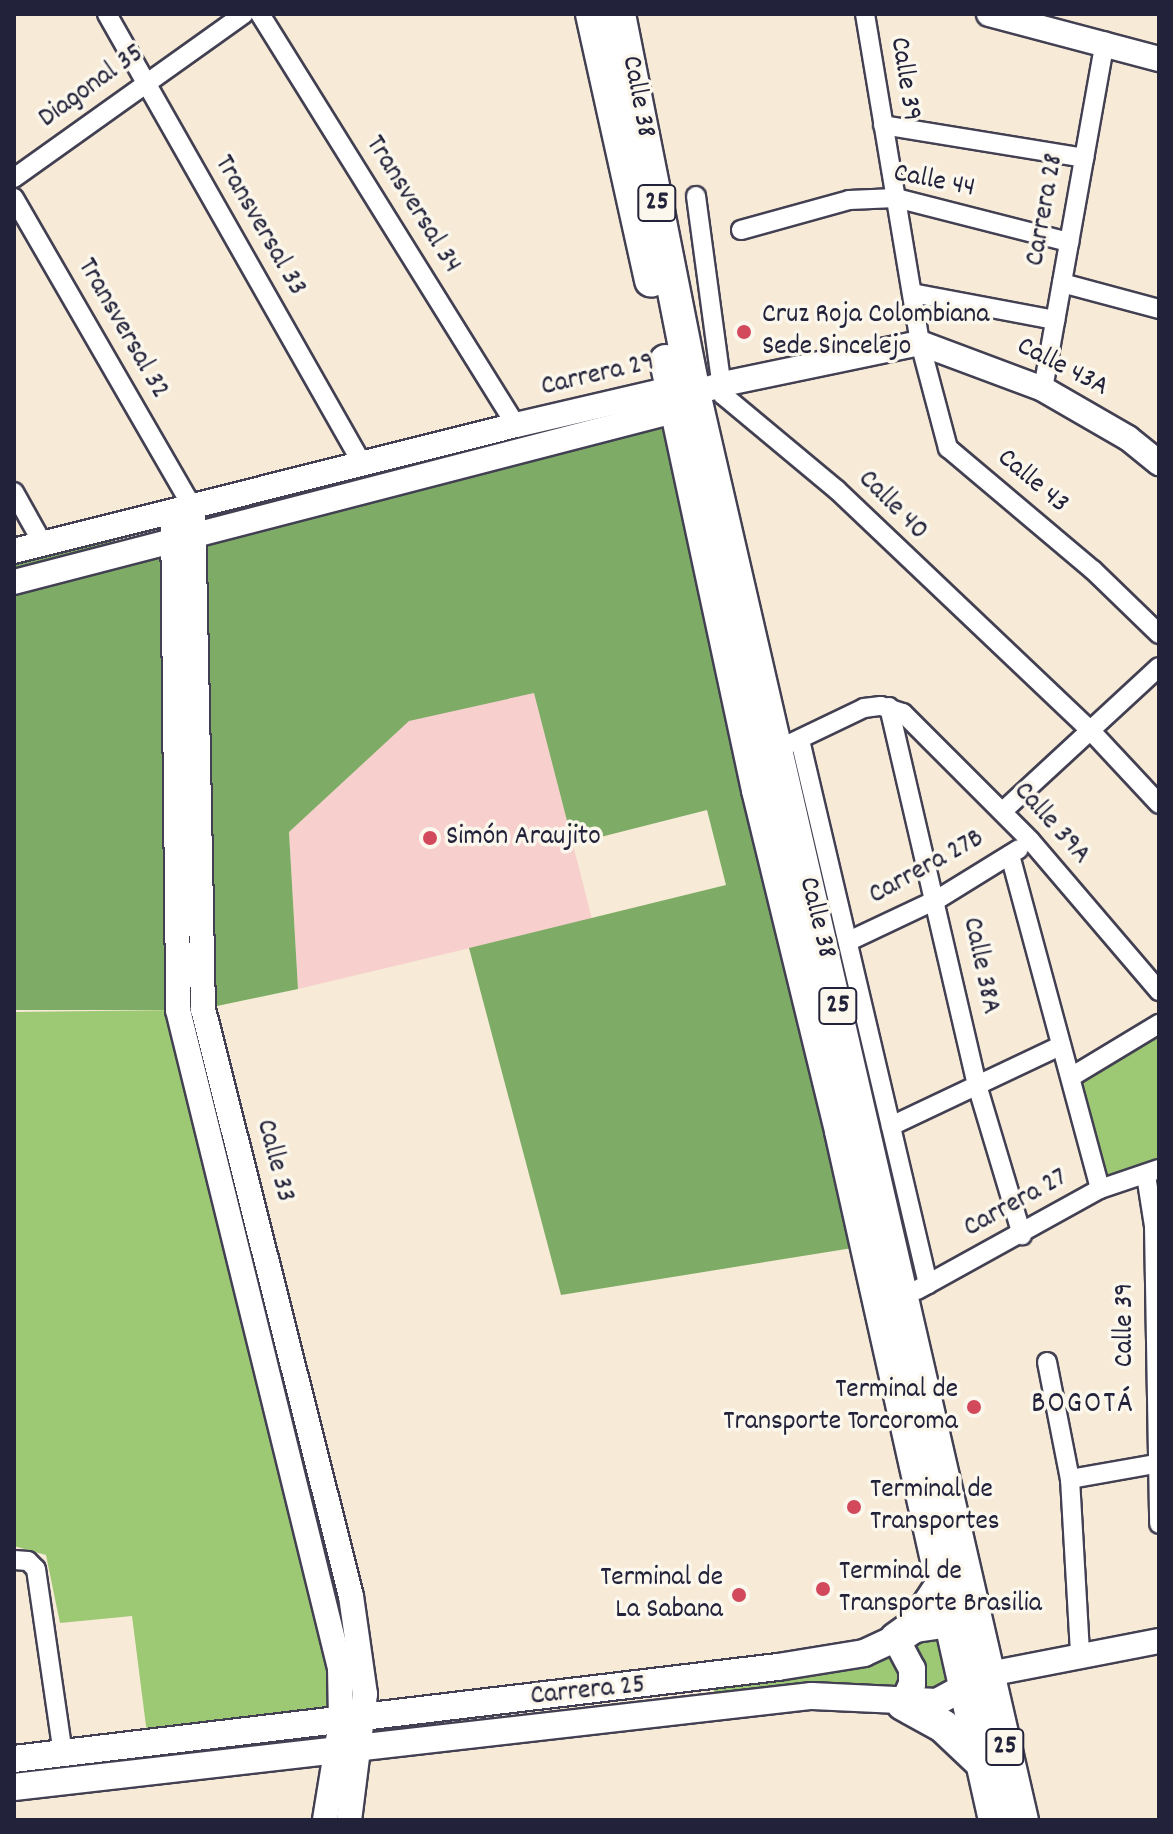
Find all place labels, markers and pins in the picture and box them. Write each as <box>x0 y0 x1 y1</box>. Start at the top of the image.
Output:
place label: Cruz Roja Colombiana Sede Sincelejo <box>762 299 989 365</box>
marker: Cruz Roja Colombiana Sede Sincelejo <box>733 321 755 343</box>
place label: Simón Araujito <box>446 821 601 855</box>
marker: Simón Araujito <box>421 829 439 847</box>
place label: Terminal de Transporte Torcoroma <box>723 1374 958 1440</box>
marker: Terminal de Transporte Torcoroma <box>965 1398 983 1416</box>
place label: Terminal de Transportes <box>870 1474 1000 1540</box>
marker: Terminal de Transportes <box>845 1498 863 1516</box>
place label: Terminal de Transporte Brasilia <box>839 1556 1042 1622</box>
place label: Terminal de La Sabana <box>600 1562 723 1628</box>
marker: Terminal de Transporte Brasilia <box>814 1580 832 1598</box>
marker: Terminal de La Sabana <box>730 1586 748 1604</box>

